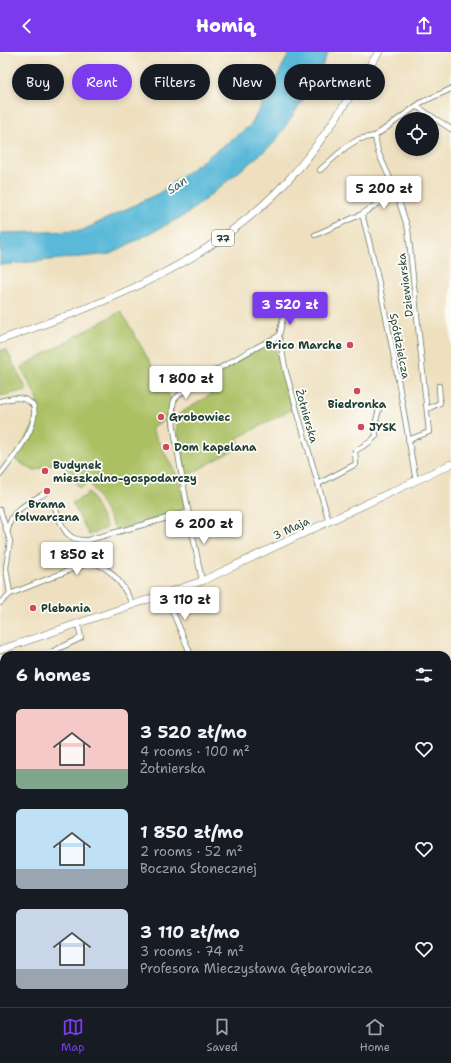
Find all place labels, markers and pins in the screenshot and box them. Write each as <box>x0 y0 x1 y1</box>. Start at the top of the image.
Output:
pin: 5 200 zł <box>343 176 425 210</box>
pin: 3 520 zł <box>249 292 331 326</box>
place label: Brico Marche <box>266 338 342 353</box>
marker: Brico Marche <box>345 340 355 350</box>
pin: 1 800 zł <box>145 366 227 400</box>
marker: Biedronka <box>352 386 362 396</box>
place label: Biedronka <box>328 397 387 412</box>
place label: Grobowiec <box>169 410 231 425</box>
marker: Grobowiec <box>156 412 166 422</box>
place label: JYSK <box>369 420 397 435</box>
marker: JYSK <box>356 422 366 432</box>
place label: Dom kapelana <box>174 440 257 455</box>
marker: Dom kapelana <box>161 442 171 452</box>
place label: Budynek mieszkalno-gospodarczy <box>53 458 197 486</box>
marker: Budynek mieszkalno-gospodarczy <box>40 466 50 476</box>
marker: Brama folwarczna <box>42 486 52 496</box>
place label: Brama folwarczna <box>15 497 80 525</box>
pin: 6 200 zł <box>163 511 245 545</box>
pin: 1 850 zł <box>36 542 118 576</box>
pin: 3 110 zł <box>144 587 226 621</box>
place label: Plebania <box>41 601 91 616</box>
marker: Plebania <box>28 603 38 613</box>

